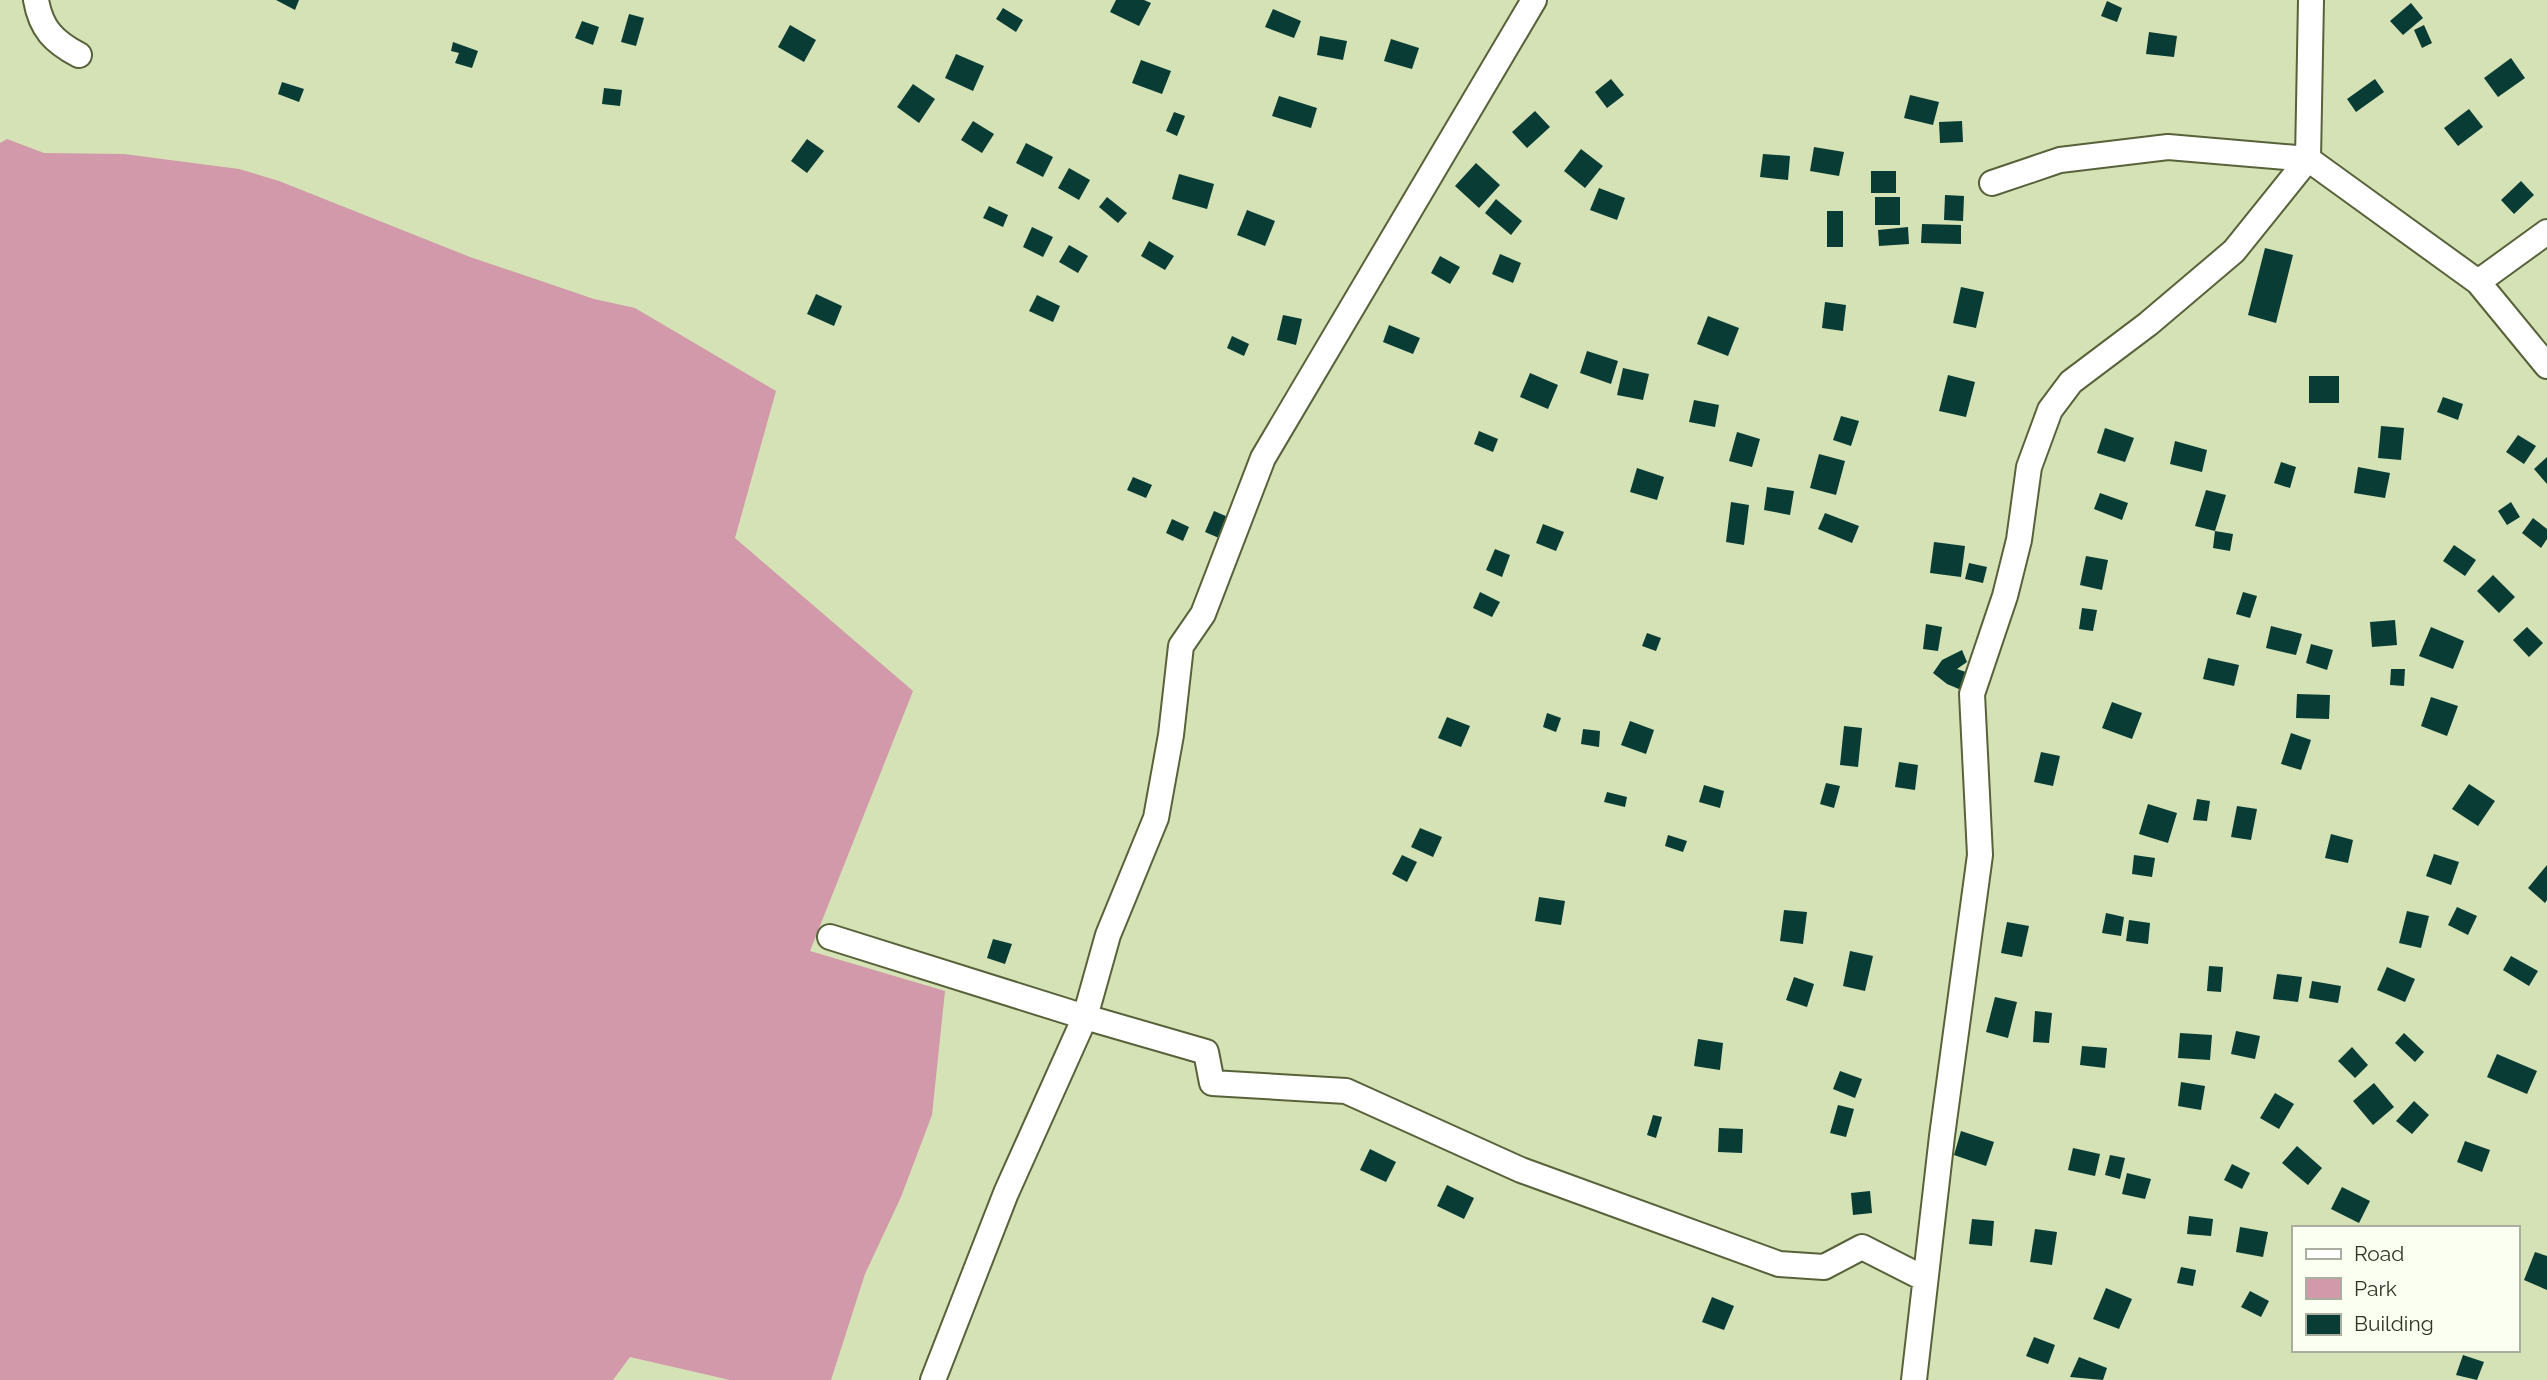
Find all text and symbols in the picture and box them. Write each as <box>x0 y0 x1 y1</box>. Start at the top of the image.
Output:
legend <box>2292 1226 2519 1352</box>
text: Road <box>2354 1241 2404 1266</box>
text: Park <box>2354 1276 2397 1301</box>
text: Building <box>2354 1311 2434 1336</box>

